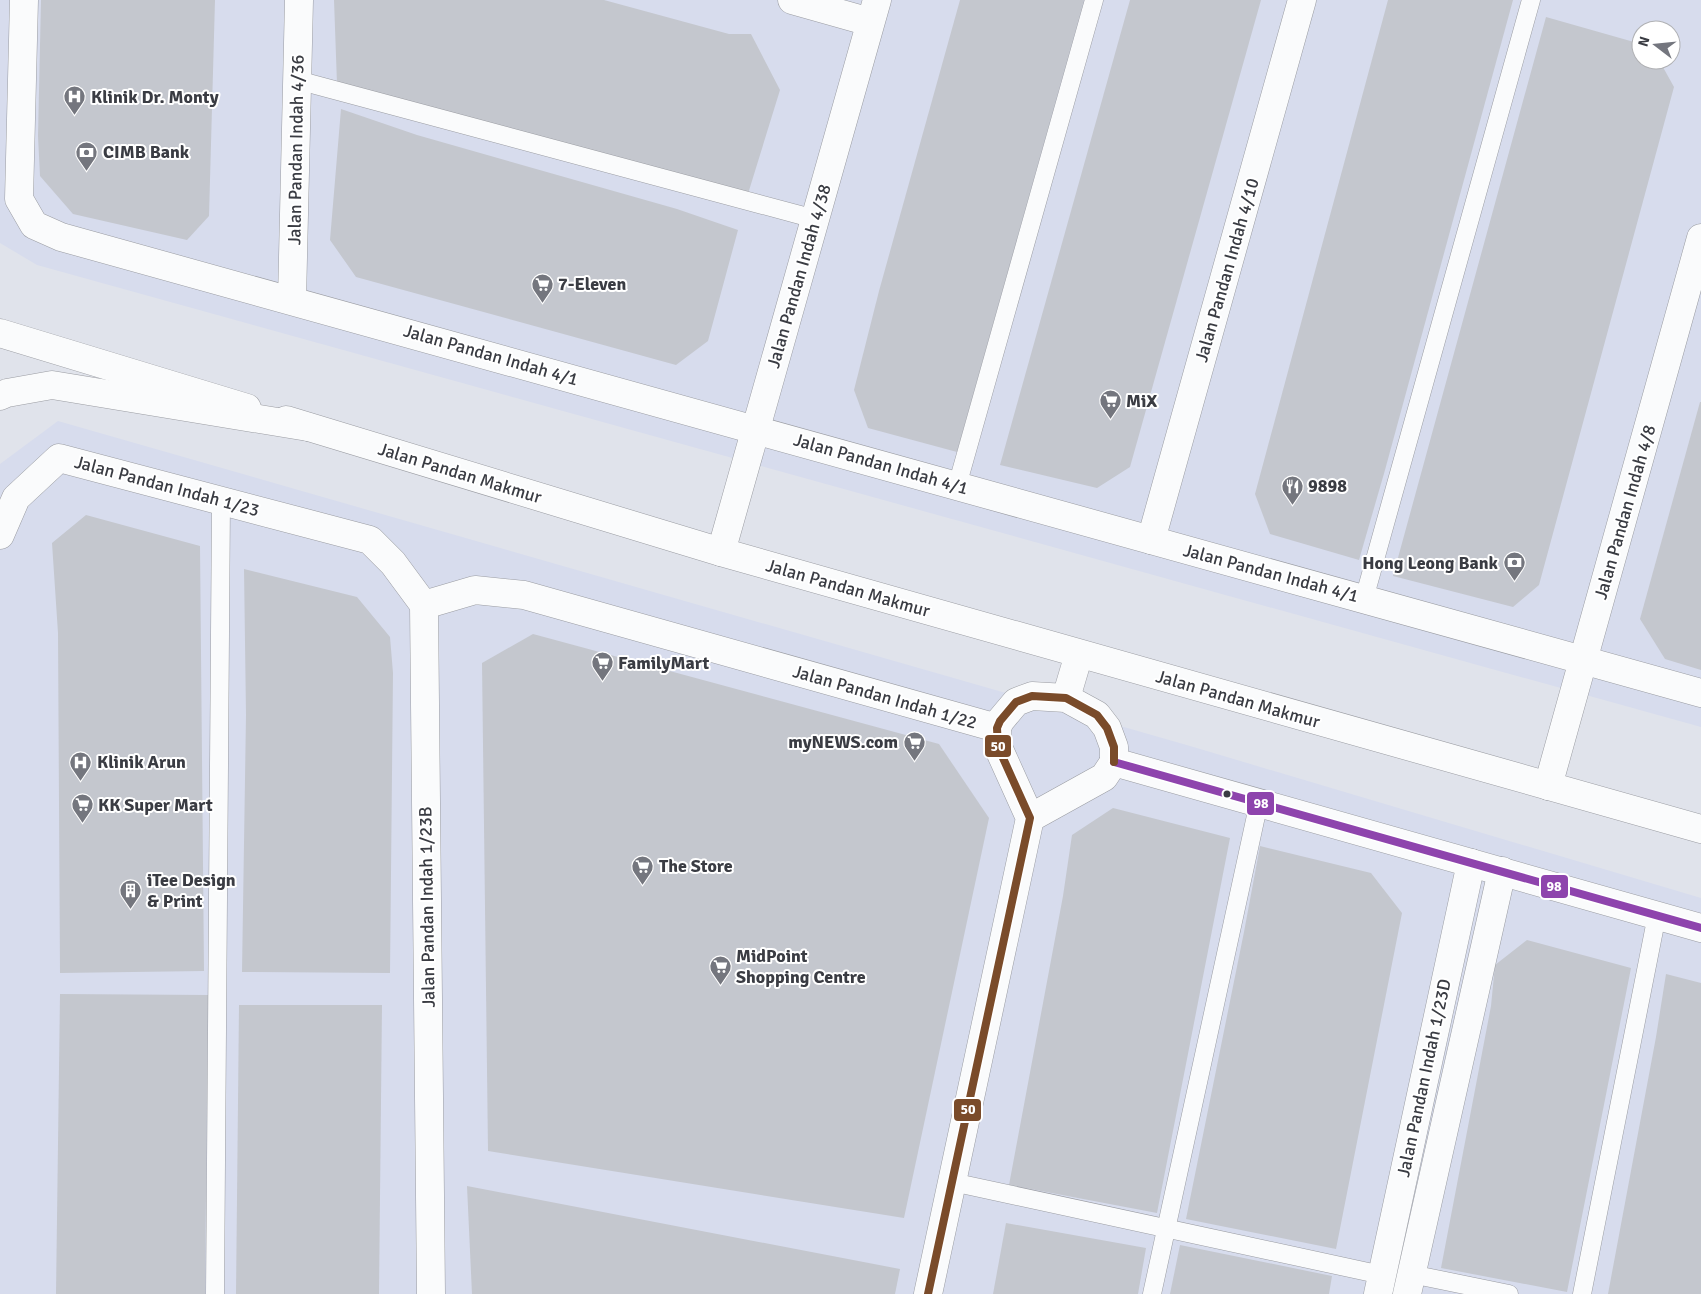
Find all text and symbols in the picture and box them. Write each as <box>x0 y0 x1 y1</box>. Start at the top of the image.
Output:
north arrow <box>1631 20 1681 70</box>
text: N <box>1634 35 1653 49</box>
street label: Jalan Pandan Indah 4/36 <box>283 55 309 245</box>
hospital icon: Klinik Dr. Monty <box>63 85 87 116</box>
place label: Klinik Dr. Monty <box>91 86 219 108</box>
bank icon: CIMB Bank <box>75 140 99 171</box>
place label: CIMB Bank <box>103 141 190 163</box>
street label: Jalan Pandan Indah 4/10 <box>1190 175 1264 365</box>
street label: Jalan Pandan Indah 4/38 <box>762 181 836 371</box>
supermarket icon: 7-Eleven <box>530 272 554 303</box>
place label: 7-Eleven <box>558 273 626 295</box>
street label: Jalan Pandan Indah 4/1 <box>401 320 581 390</box>
supermarket icon: MiX <box>1098 389 1122 420</box>
place label: MiX <box>1126 390 1157 412</box>
street label: Jalan Pandan Indah 4/8 <box>1590 422 1660 602</box>
street label: Jalan Pandan Indah 4/1 <box>791 429 971 499</box>
street label: Jalan Pandan Makmur <box>376 438 545 508</box>
street label: Jalan Pandan Indah 1/23 <box>72 451 262 521</box>
restaurant icon: 9898 <box>1280 474 1304 505</box>
place label: 9898 <box>1308 475 1347 497</box>
street label: Jalan Pandan Indah 4/1 <box>1181 539 1361 607</box>
bank icon: Hong Leong Bank <box>1502 551 1526 582</box>
place label: Hong Leong Bank <box>1362 552 1499 574</box>
street label: Jalan Pandan Makmur <box>763 554 933 622</box>
supermarket icon: FamilyMart <box>590 651 614 682</box>
place label: FamilyMart <box>618 652 710 674</box>
street label: Jalan Pandan Indah 1/22 <box>790 660 980 734</box>
street label: Jalan Pandan Makmur <box>1153 665 1323 733</box>
supermarket icon: myNEWS.com <box>902 730 926 761</box>
place label: myNEWS.com <box>788 731 898 753</box>
line badge: 50 <box>984 734 1012 758</box>
text: 50 <box>990 738 1006 755</box>
hospital icon: Klinik Arun <box>69 750 93 781</box>
place label: Klinik Arun <box>97 751 186 773</box>
unlabelled marker <box>1222 789 1232 799</box>
line badge: 98 <box>1246 791 1275 816</box>
supermarket icon: KK Super Mart <box>70 793 94 824</box>
place label: KK Super Mart <box>98 794 213 816</box>
text: 98 <box>1253 795 1269 812</box>
street label: Jalan Pandan Indah 1/23B <box>414 806 440 1008</box>
supermarket icon: The Store <box>631 854 655 885</box>
place label: The Store <box>659 855 733 877</box>
place label: iTee Design & Print <box>147 869 236 912</box>
line badge: 98 <box>1540 874 1569 899</box>
building icon: iTee Design & Print <box>119 878 143 909</box>
text: 98 <box>1546 878 1562 895</box>
place label: MidPoint Shopping Centre <box>736 945 866 988</box>
supermarket icon: MidPoint Shopping Centre <box>708 954 732 985</box>
street label: Jalan Pandan Indah 1/23D <box>1392 977 1456 1179</box>
line badge: 50 <box>953 1098 982 1122</box>
text: 50 <box>960 1101 976 1118</box>

